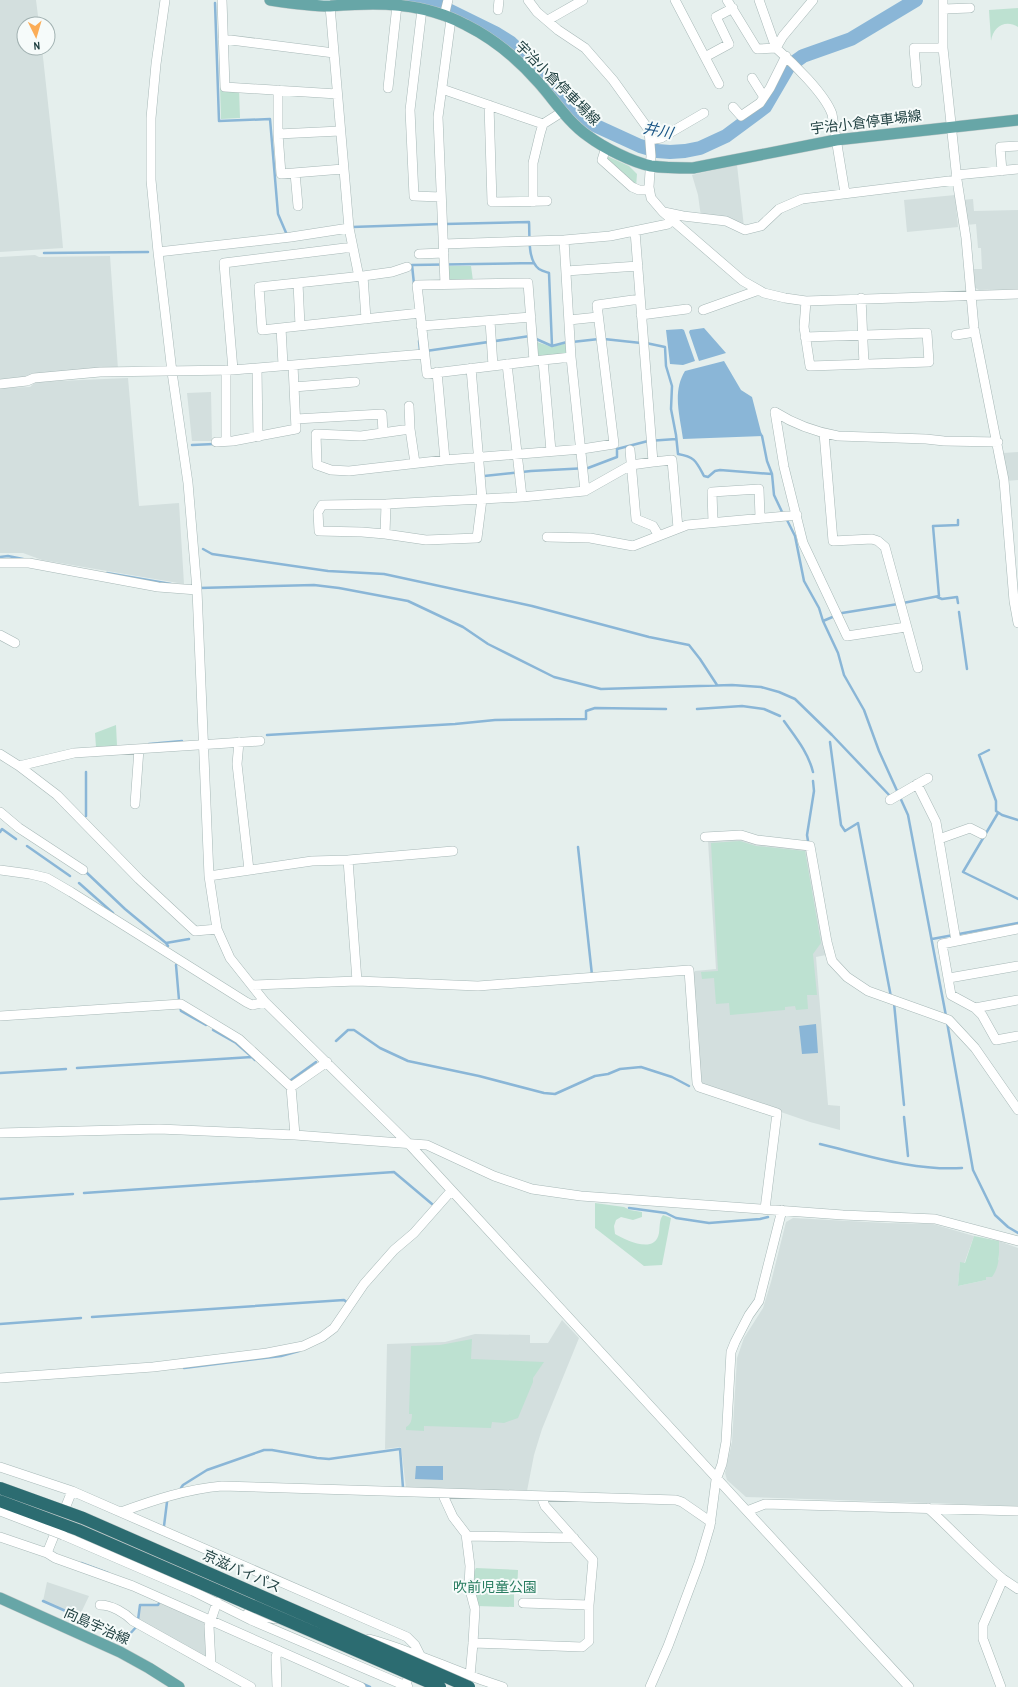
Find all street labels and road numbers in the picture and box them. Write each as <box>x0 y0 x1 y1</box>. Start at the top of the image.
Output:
street label: 宇治小倉停車場線 <box>512 37 604 129</box>
street label: 宇治小倉停車場線 <box>809 106 923 138</box>
street label: 京滋バイパス <box>200 1546 284 1596</box>
street label: 向島宇治線 <box>61 1604 133 1648</box>

